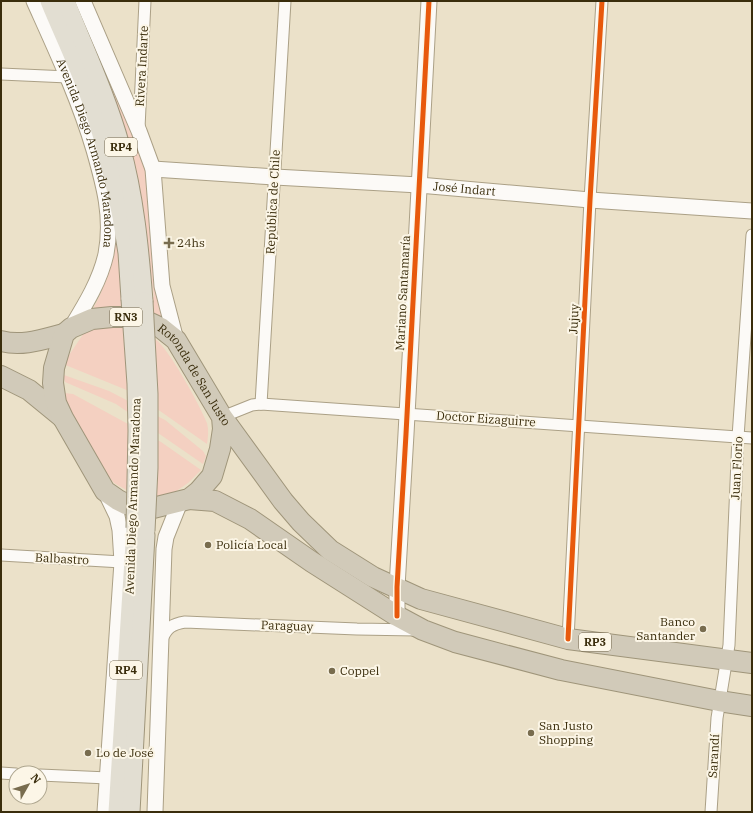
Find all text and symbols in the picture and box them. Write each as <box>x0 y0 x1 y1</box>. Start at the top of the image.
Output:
street label: Rivera Indarte <box>132 25 151 107</box>
street label: Avenida Diego Armando Maradona <box>54 56 117 249</box>
road number: RP4 <box>105 138 137 156</box>
street label: República de Chile <box>262 149 283 255</box>
street label: José Indart <box>433 178 496 199</box>
street label: Mariano Santamaría <box>392 234 413 351</box>
place label: 24hs <box>177 235 205 250</box>
marker: 24hs <box>164 238 174 248</box>
street label: Jujuy <box>565 303 582 335</box>
road number: RN3 <box>110 308 142 326</box>
street label: Rotonda de San Justo <box>155 320 234 429</box>
street label: Avenida Diego Armando Maradona <box>122 397 143 595</box>
street label: Doctor Eizaguirre <box>436 408 536 429</box>
street label: Juan Florio <box>727 436 746 500</box>
place label: Policía Local <box>216 537 287 552</box>
marker: Policía Local <box>203 540 213 550</box>
street label: Balbastro <box>35 550 90 567</box>
place label: Banco Santander <box>636 614 696 643</box>
street label: Paraguay <box>261 617 314 634</box>
marker: Banco Santander <box>698 624 708 634</box>
road number: RP3 <box>579 633 611 651</box>
road number: RP4 <box>110 661 142 679</box>
place label: Coppel <box>340 663 380 678</box>
marker: Coppel <box>327 666 337 676</box>
place label: San Justo Shopping <box>539 718 593 747</box>
marker: San Justo Shopping <box>526 728 536 738</box>
street label: Sarandí <box>705 733 722 778</box>
place label: Lo de José <box>96 745 154 760</box>
marker: Lo de José <box>83 748 93 758</box>
north arrow <box>8 765 48 805</box>
text: N <box>28 771 44 787</box>

